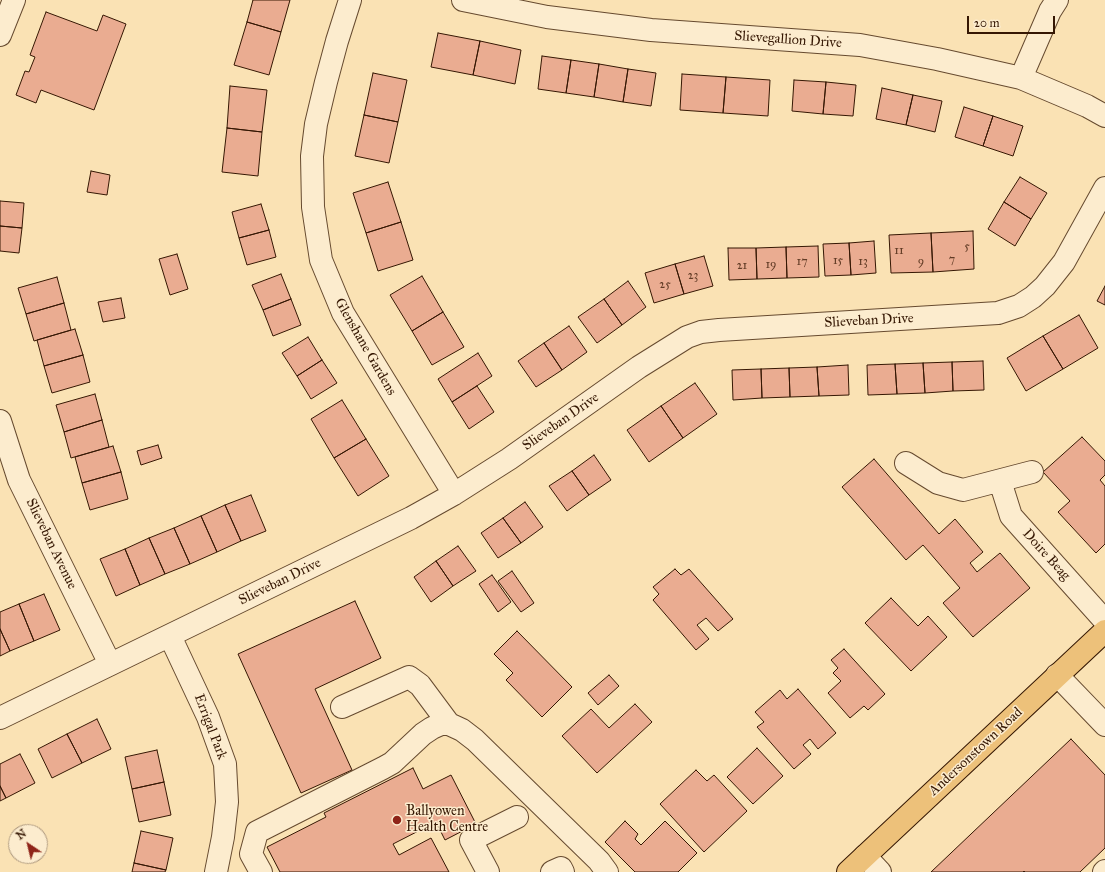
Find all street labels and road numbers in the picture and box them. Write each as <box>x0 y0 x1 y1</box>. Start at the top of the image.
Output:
street label: Slievegallion Drive <box>734 28 842 52</box>
street label: Glenshane Gardens <box>330 295 400 399</box>
street label: Slieveban Drive <box>824 310 914 332</box>
street label: Slieveban Drive <box>520 389 602 455</box>
street label: Slieveban Avenue <box>22 496 80 592</box>
street label: Doire Beag <box>1018 526 1074 584</box>
street label: Slieveban Drive <box>236 555 324 609</box>
street label: Errigal Park <box>190 692 230 762</box>
street label: Andersonstown Road <box>926 704 1026 800</box>

